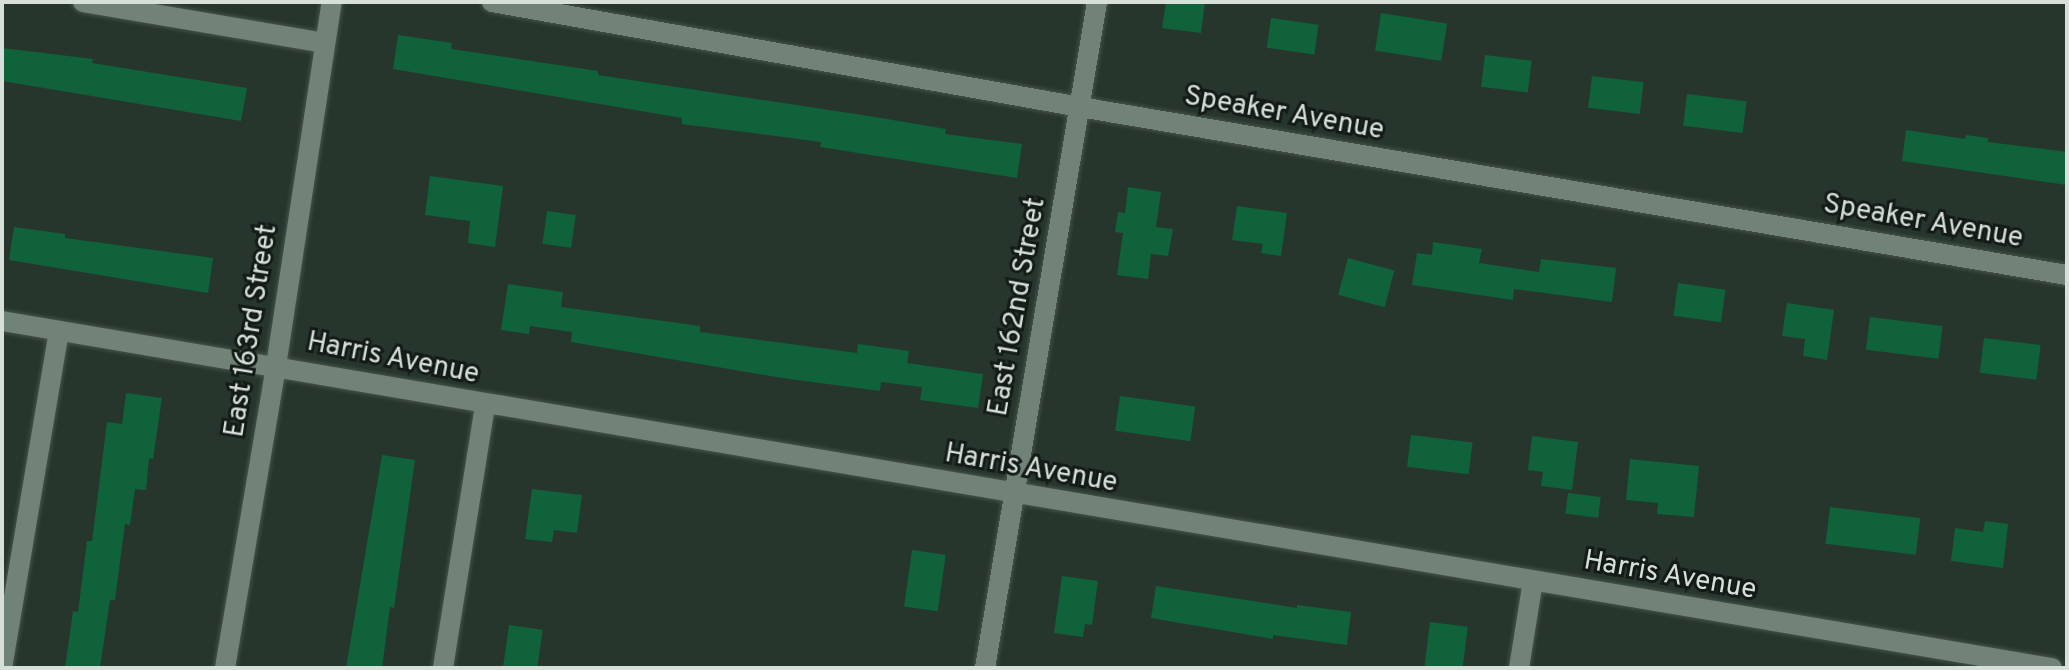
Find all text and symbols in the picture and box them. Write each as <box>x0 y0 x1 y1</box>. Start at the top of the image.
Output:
street label: Speaker Avenue <box>1181 80 1387 148</box>
street label: Speaker Avenue <box>1820 188 2026 256</box>
street label: East 162nd Street <box>982 195 1054 419</box>
street label: East 163rd Street <box>219 222 285 440</box>
street label: Harris Avenue <box>304 326 482 392</box>
street label: Harris Avenue <box>942 437 1120 501</box>
street label: Harris Avenue <box>1581 544 1759 608</box>

